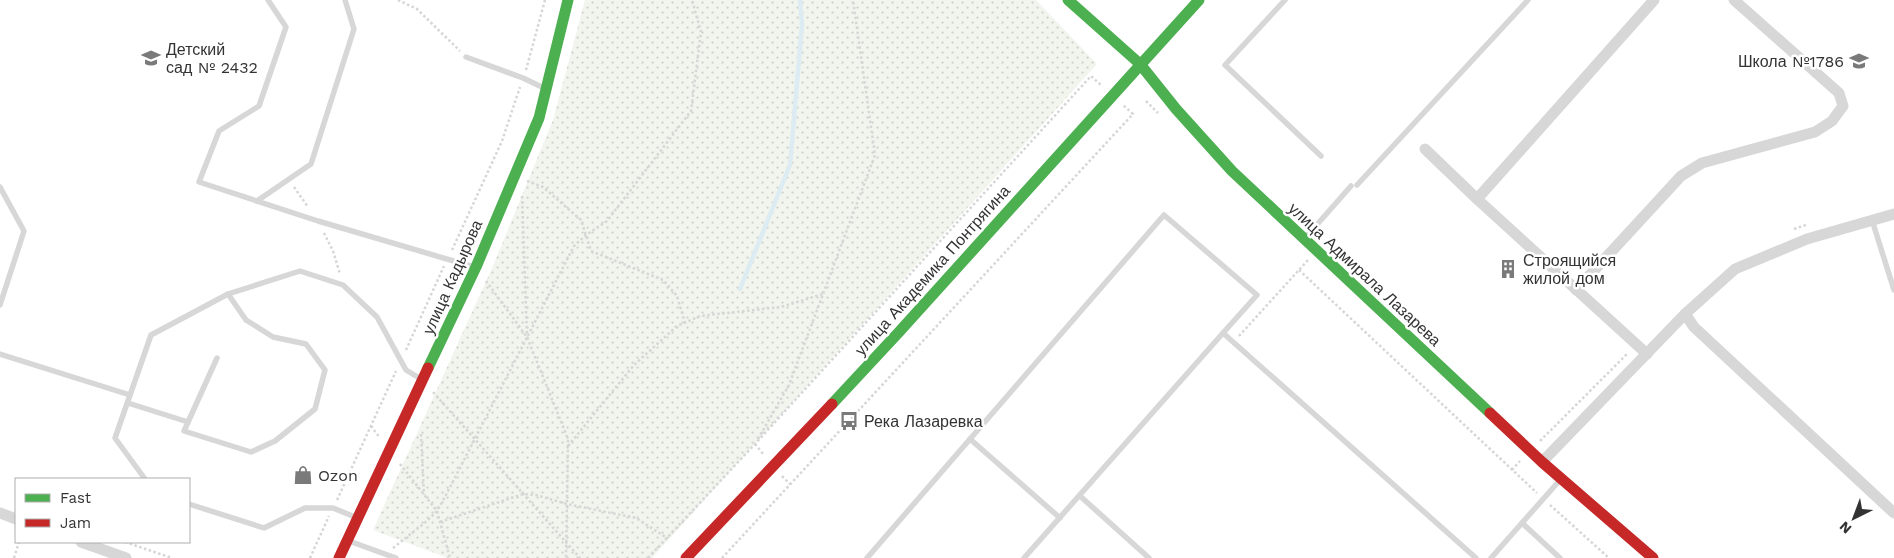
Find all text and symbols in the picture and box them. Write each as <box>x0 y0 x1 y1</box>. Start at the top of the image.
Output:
place label: Детский сад № 2432 <box>166 40 258 77</box>
school or university icon: Детский сад № 2432 <box>140 47 162 69</box>
school or university icon: Школа №1786 <box>1848 50 1870 72</box>
place label: Школа №1786 <box>1738 52 1844 71</box>
street label: улица Академика Понтрягина <box>851 181 1014 359</box>
street label: улица Адмирала Лазарева <box>1285 199 1445 350</box>
street label: улица Кадырова <box>419 217 486 337</box>
place label: Строящийся жилой дом <box>1523 251 1616 288</box>
building icon: Строящийся жилой дом <box>1497 258 1519 280</box>
bus stop icon: Река Лазаревка <box>838 410 860 432</box>
place label: Река Лазаревка <box>864 412 983 431</box>
shop icon: Ozon <box>292 464 314 486</box>
place label: Ozon <box>318 466 358 485</box>
legend <box>15 478 190 543</box>
text: Fast <box>60 489 92 507</box>
north arrow <box>1829 493 1879 543</box>
text: Jam <box>60 514 91 532</box>
text: N <box>1836 518 1855 537</box>

